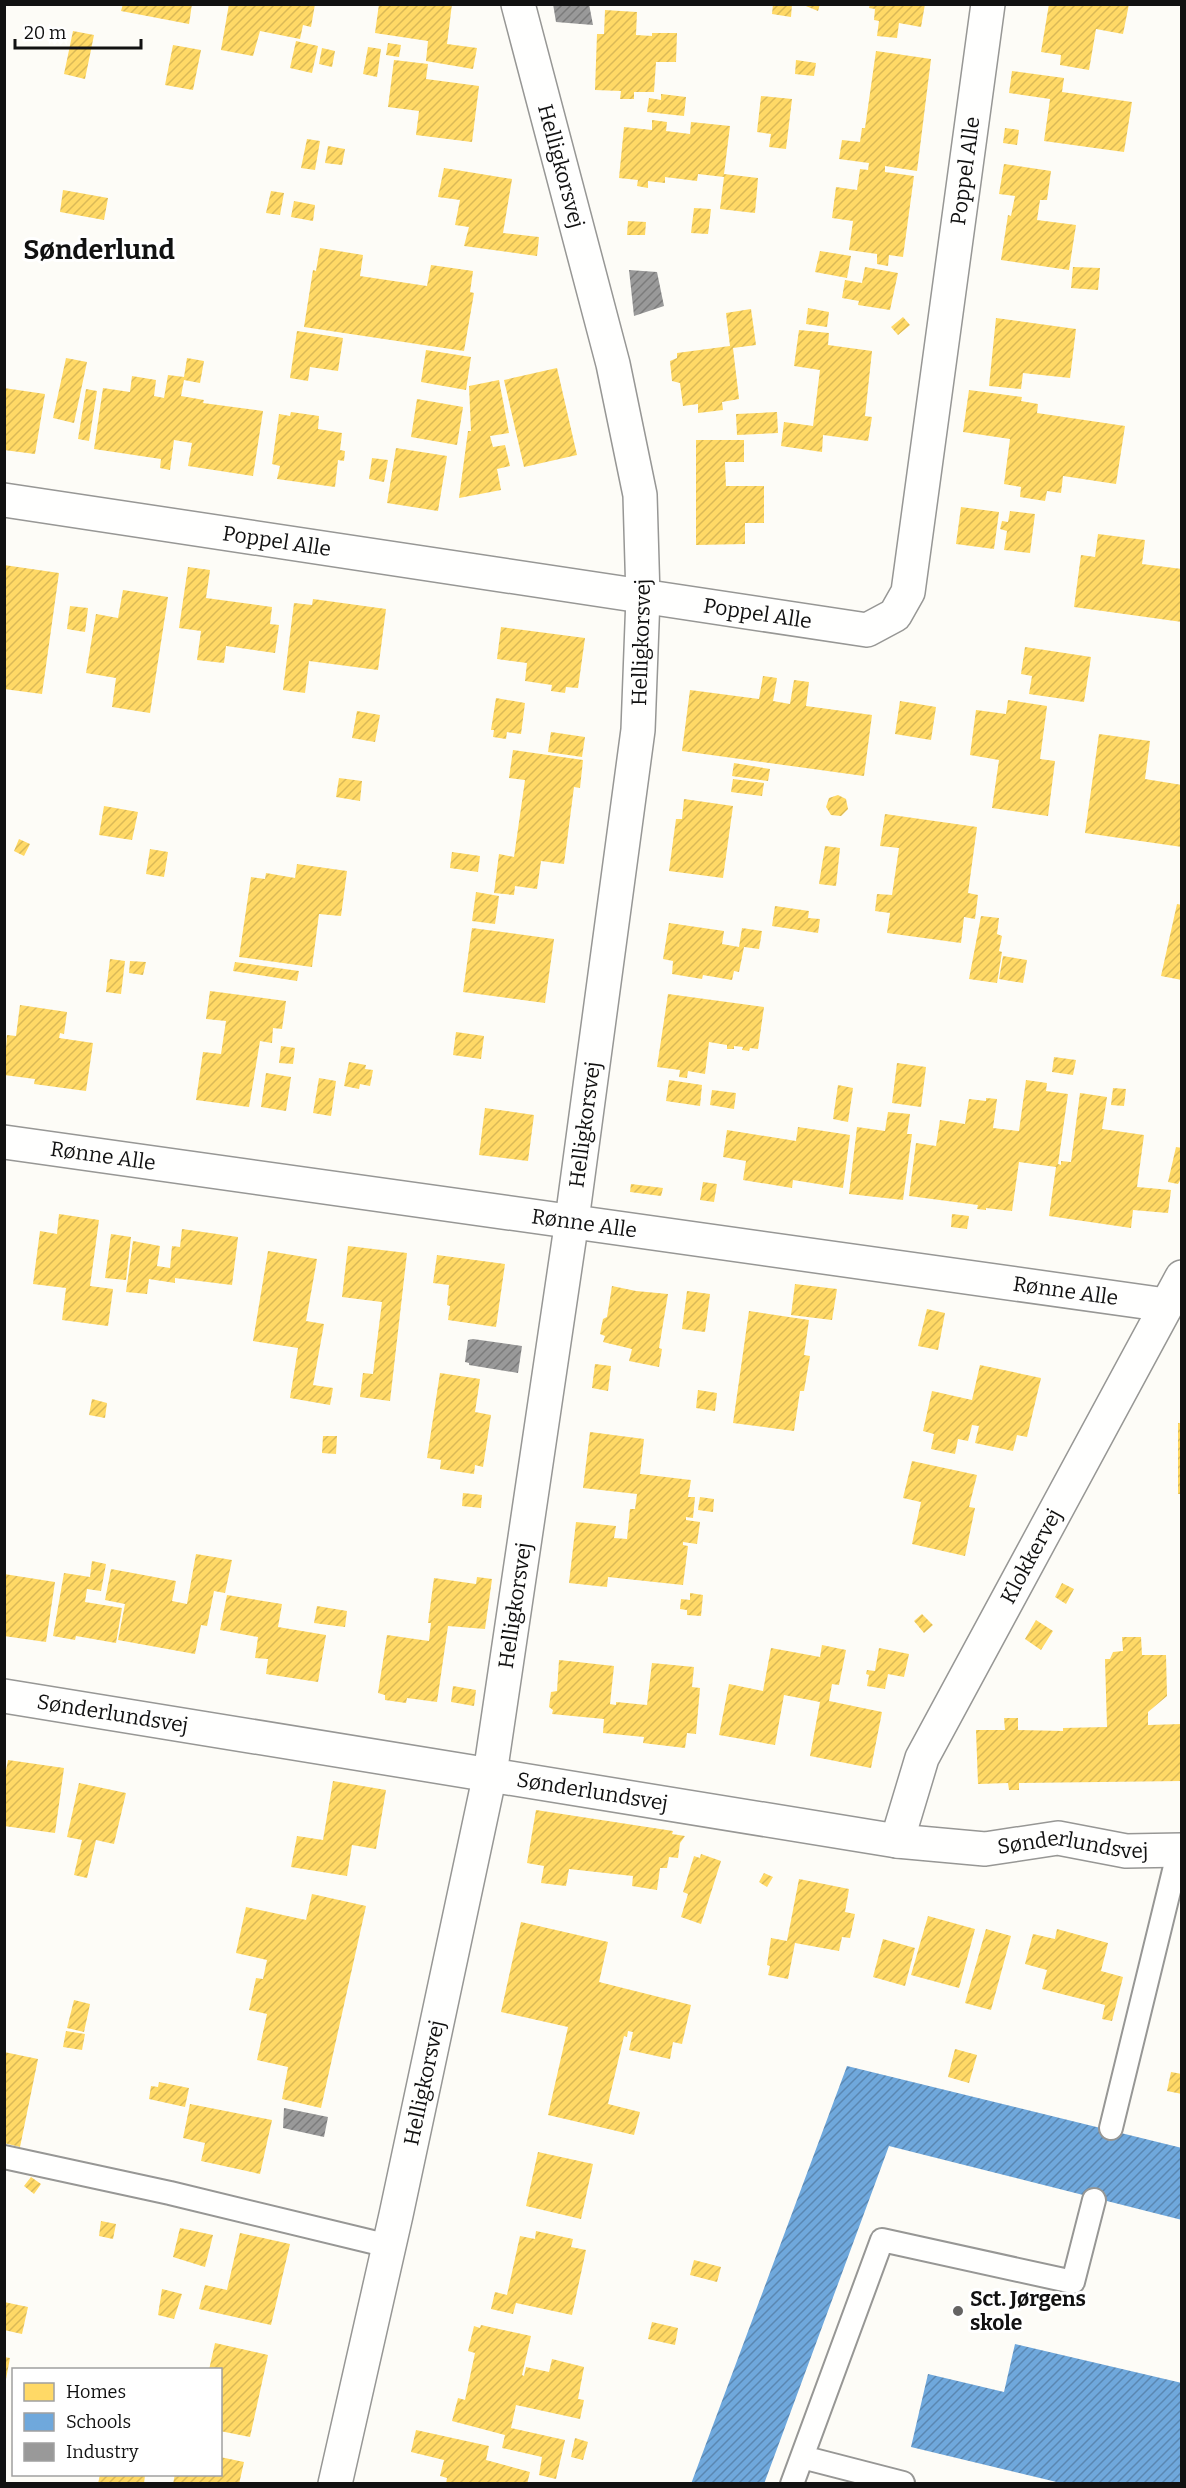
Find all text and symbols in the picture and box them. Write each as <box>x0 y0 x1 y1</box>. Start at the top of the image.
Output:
scale bar <box>15 12 141 50</box>
text: 20 m <box>24 22 66 44</box>
street label: Helligkorsvej <box>532 101 590 231</box>
street label: Poppel Alle <box>945 115 986 227</box>
district label: Sønderlund <box>23 234 175 266</box>
street label: Poppel Alle <box>221 520 333 562</box>
street label: Helligkorsvej <box>626 578 656 706</box>
street label: Poppel Alle <box>702 593 813 635</box>
street label: Helligkorsvej <box>563 1060 606 1189</box>
street label: Rønne Alle <box>49 1136 157 1176</box>
street label: Rønne Alle <box>530 1203 639 1244</box>
street label: Rønne Alle <box>1011 1271 1120 1311</box>
street label: Klokkervej <box>995 1504 1067 1608</box>
street label: Helligkorsvej <box>493 1541 537 1670</box>
street label: Sønderlundsvej <box>35 1689 190 1739</box>
street label: Sønderlundsvej <box>515 1766 670 1817</box>
street label: Sønderlundsvej <box>996 1825 1148 1864</box>
street label: Helligkorsvej <box>398 2018 450 2148</box>
place label: Sct. Jørgens skole <box>970 2286 1086 2336</box>
marker: Sct. Jørgens skole <box>951 2304 965 2318</box>
legend <box>12 2368 222 2476</box>
text: Homes <box>66 2381 126 2403</box>
text: Schools <box>66 2411 131 2433</box>
text: Industry <box>66 2441 139 2463</box>

